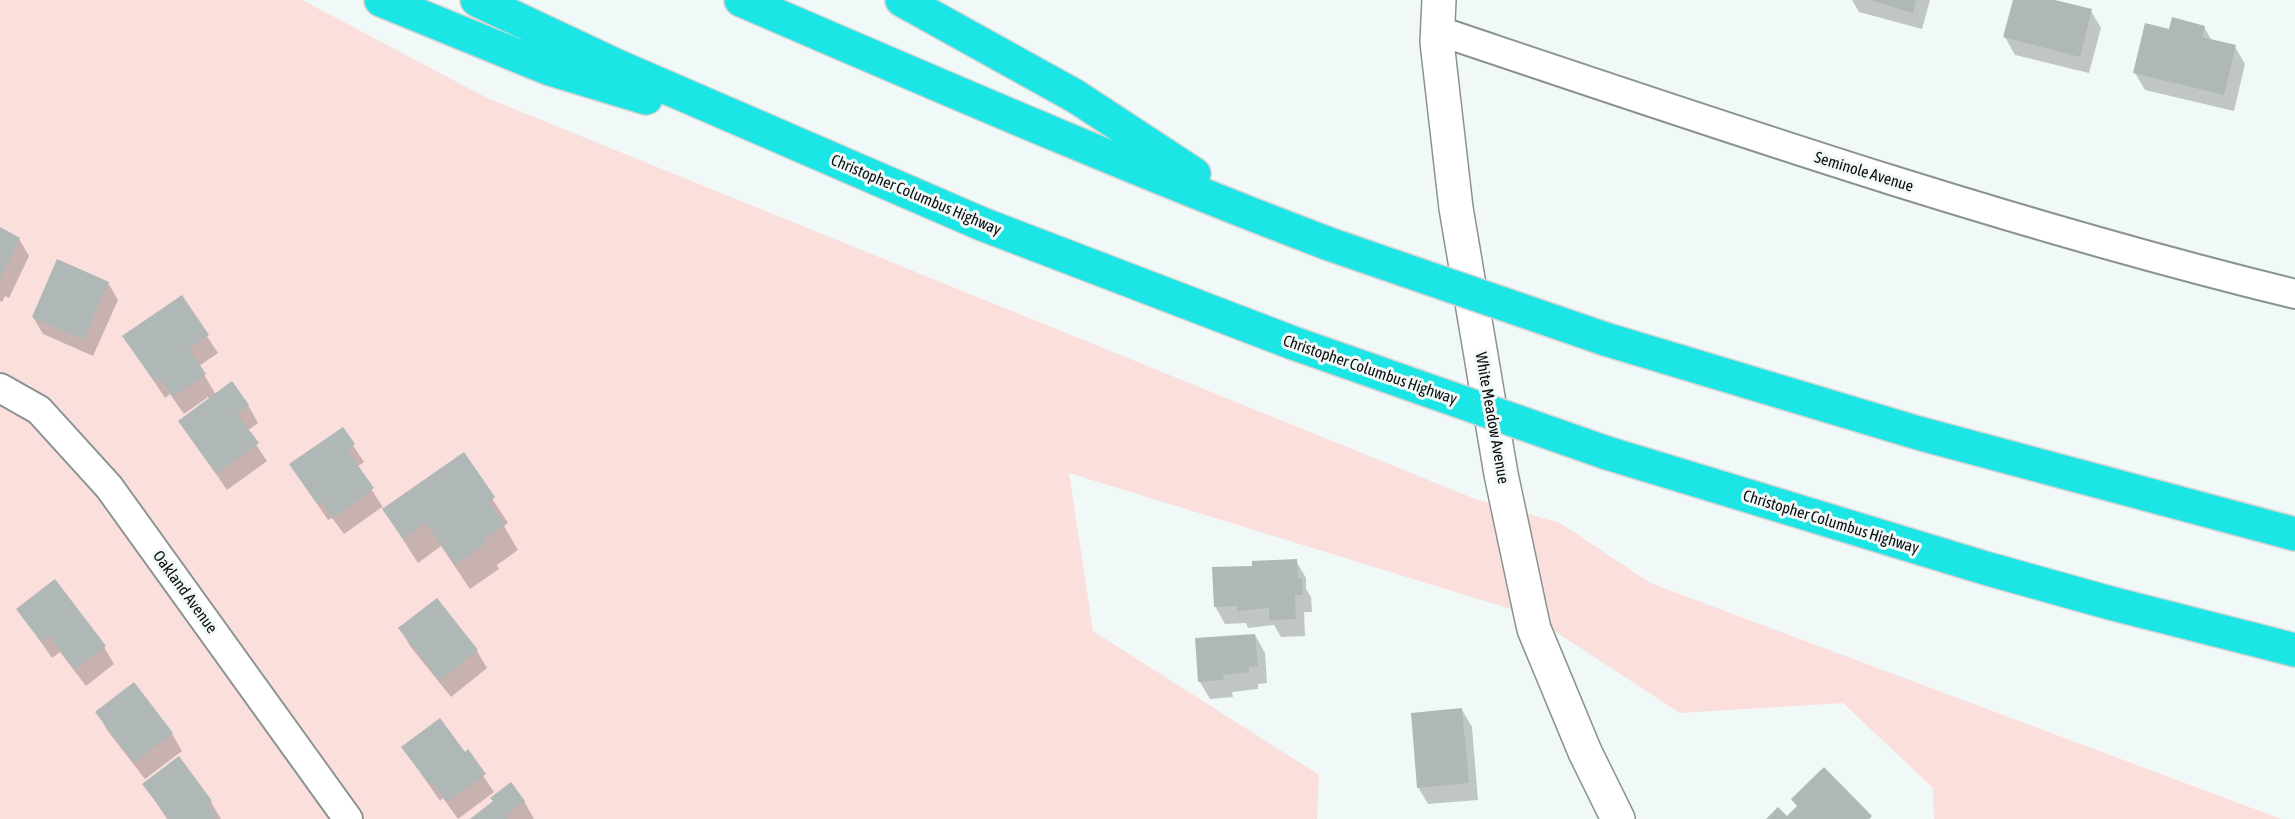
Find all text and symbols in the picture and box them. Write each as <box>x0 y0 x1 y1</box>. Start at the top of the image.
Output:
street label: Seminole Avenue <box>1812 148 1916 196</box>
street label: Christopher Columbus Highway <box>828 150 1004 240</box>
street label: Christopher Columbus Highway <box>1280 331 1460 409</box>
street label: White Meadow Avenue <box>1471 351 1513 485</box>
street label: Christopher Columbus Highway <box>1741 486 1921 558</box>
street label: Oakland Avenue <box>149 547 221 637</box>

